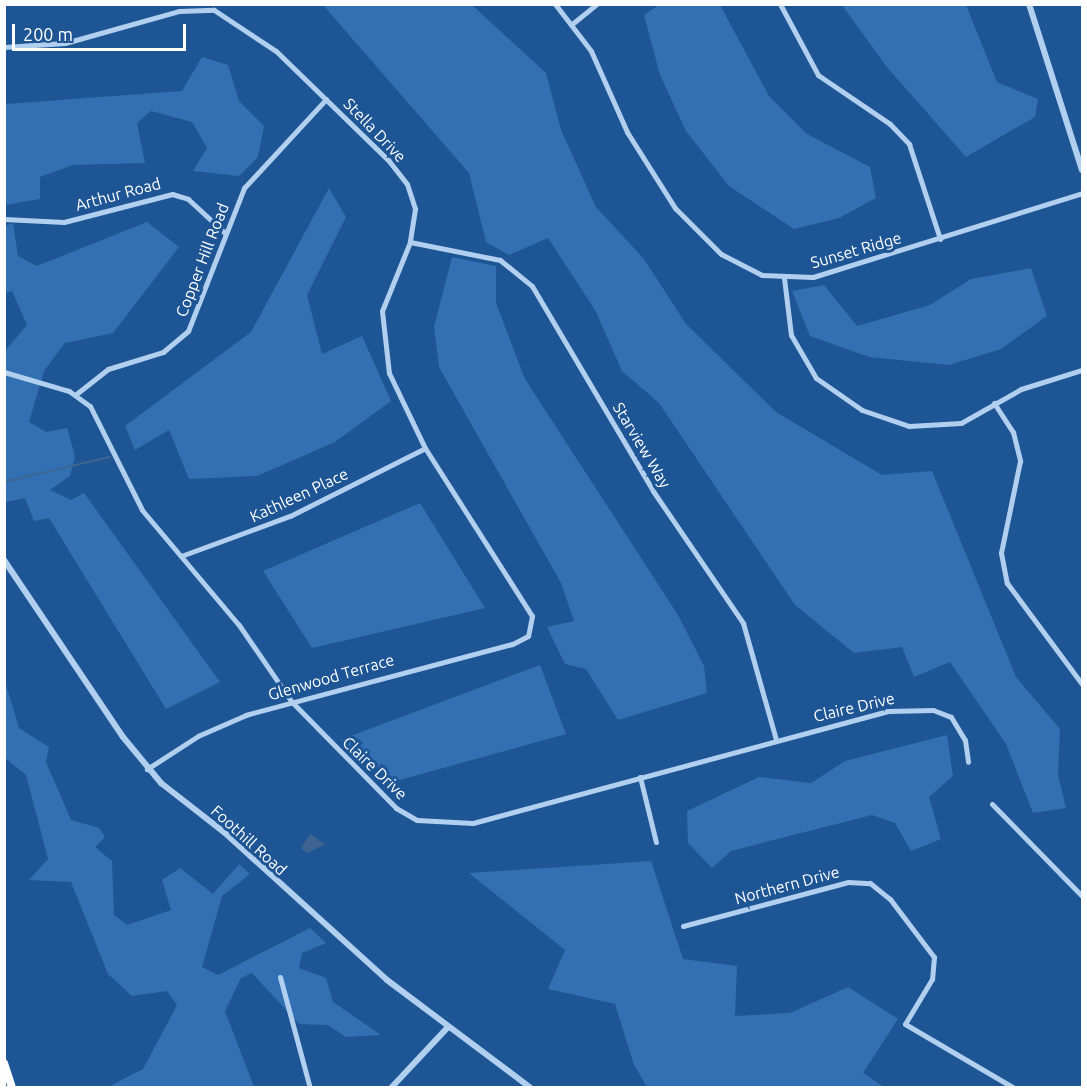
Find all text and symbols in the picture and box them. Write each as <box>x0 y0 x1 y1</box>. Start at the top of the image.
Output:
scale bar <box>15 12 189 50</box>
text: 200 m <box>23 24 73 44</box>
street label: Stella Drive <box>340 94 410 166</box>
street label: Arthur Road <box>73 173 163 215</box>
street label: Copper Hill Road <box>171 200 233 320</box>
street label: Sunset Ridge <box>808 228 904 272</box>
street label: Starview Way <box>609 399 675 491</box>
street label: Kathleen Place <box>247 464 351 526</box>
street label: Glenwood Terrace <box>266 650 396 704</box>
street label: Claire Drive <box>812 688 896 726</box>
street label: Claire Drive <box>339 732 411 804</box>
street label: Foothill Road <box>207 801 291 879</box>
street label: Northern Drive <box>732 862 842 908</box>

